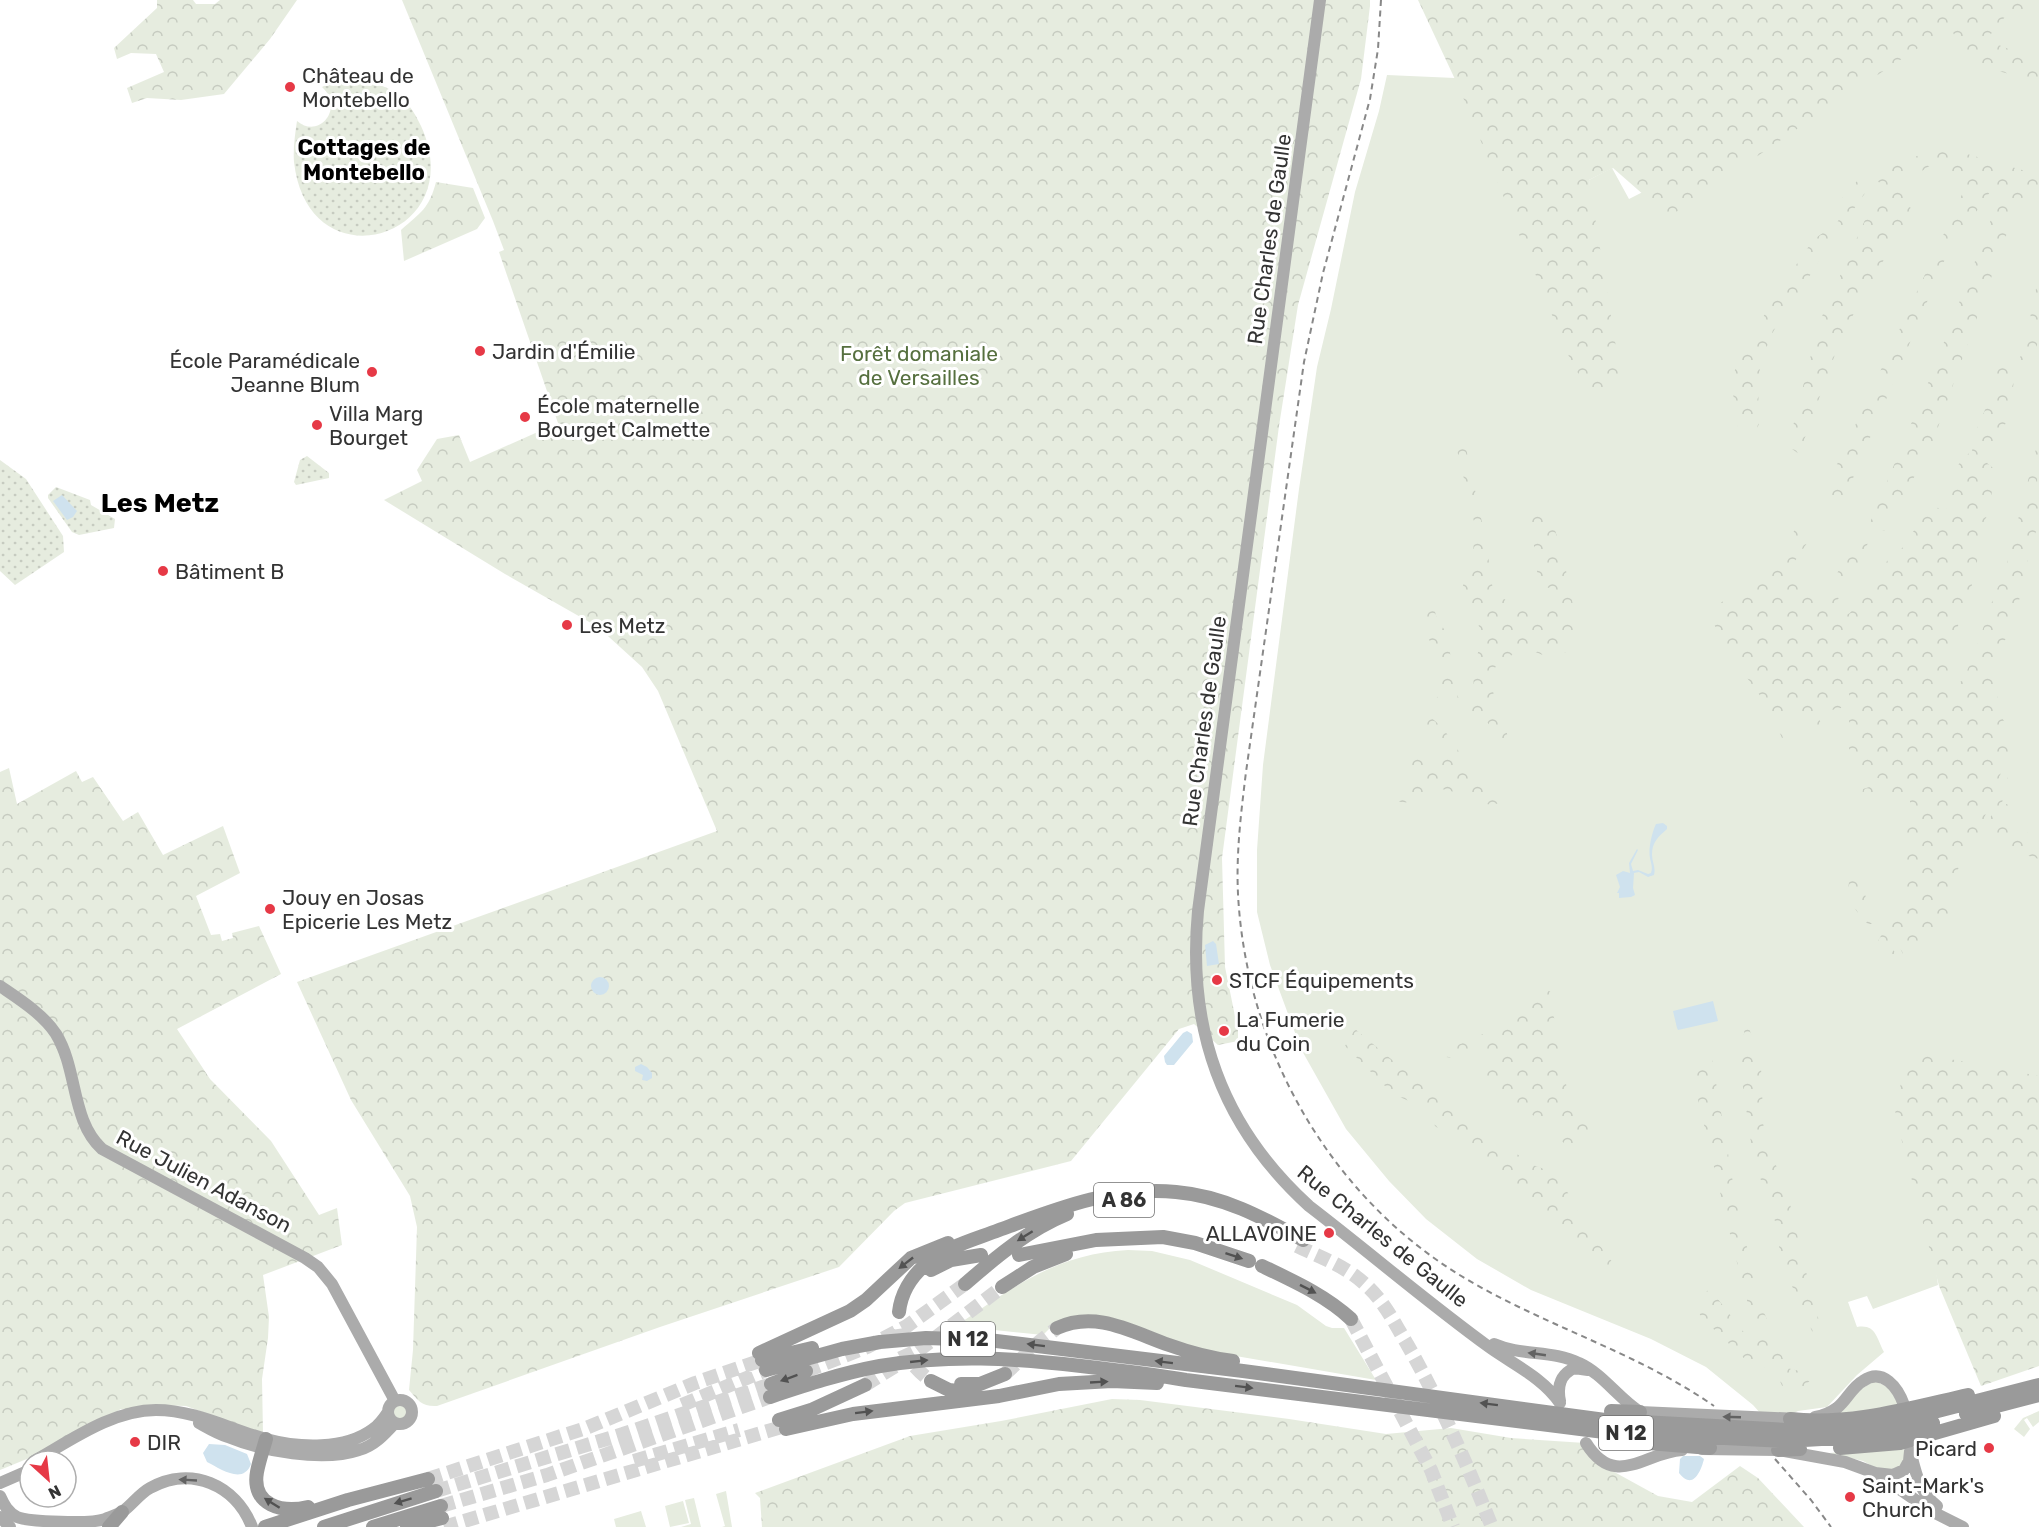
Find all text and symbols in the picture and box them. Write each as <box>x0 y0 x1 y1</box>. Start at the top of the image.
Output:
place label: Château de Montebello <box>302 63 414 112</box>
marker: Château de Montebello <box>283 80 297 94</box>
street label: Rue Charles de Gaulle <box>1242 132 1296 346</box>
district label: Cottages de Montebello <box>297 134 431 186</box>
place label: Jardin d'Émilie <box>492 339 636 364</box>
park label: Forêt domaniale de Versailles <box>840 341 998 390</box>
marker: Jardin d'Émilie <box>473 344 487 358</box>
place label: École Paramédicale Jeanne Blum <box>169 348 360 397</box>
marker: École Paramédicale Jeanne Blum <box>365 365 379 379</box>
place label: École maternelle Bourget Calmette <box>537 393 710 442</box>
place label: Villa Marg Bourget <box>329 401 423 450</box>
marker: École maternelle Bourget Calmette <box>518 410 532 424</box>
marker: Villa Marg Bourget <box>310 418 324 432</box>
district label: Les Metz <box>101 487 219 519</box>
place label: Bâtiment B <box>175 559 284 584</box>
marker: Bâtiment B <box>156 564 170 578</box>
place label: Les Metz <box>579 613 665 638</box>
street label: Rue Charles de Gaulle <box>1177 614 1231 828</box>
marker: Les Metz <box>560 618 574 632</box>
place label: Jouy en Josas Epicerie Les Metz <box>282 885 452 934</box>
marker: Jouy en Josas Epicerie Les Metz <box>263 902 277 916</box>
place label: STCF Équipements <box>1229 968 1414 993</box>
marker: STCF Équipements <box>1210 973 1224 987</box>
place label: La Fumerie du Coin <box>1236 1007 1345 1056</box>
marker: La Fumerie du Coin <box>1217 1024 1231 1038</box>
street label: Rue Julien Adanson <box>112 1124 296 1238</box>
street label: Rue Charles de Gaulle <box>1293 1159 1473 1313</box>
road number: A 86 <box>1094 1183 1154 1217</box>
place label: ALLAVOINE <box>1206 1221 1317 1246</box>
marker: ALLAVOINE <box>1322 1226 1336 1240</box>
one-way arrow <box>1017 1231 1033 1242</box>
one-way arrow <box>1225 1252 1243 1261</box>
one-way arrow <box>898 1257 913 1269</box>
one-way arrow <box>1300 1285 1317 1294</box>
road number: N 12 <box>941 1322 995 1356</box>
one-way arrow <box>1027 1341 1046 1350</box>
one-way arrow <box>1527 1349 1546 1358</box>
one-way arrow <box>910 1356 929 1366</box>
one-way arrow <box>1155 1357 1174 1366</box>
one-way arrow <box>780 1373 798 1383</box>
one-way arrow <box>1089 1377 1108 1386</box>
one-way arrow <box>1234 1382 1253 1392</box>
one-way arrow <box>1479 1399 1498 1408</box>
one-way arrow <box>854 1408 873 1417</box>
one-way arrow <box>1722 1413 1741 1422</box>
road number: N 12 <box>1599 1416 1653 1450</box>
place label: DIR <box>147 1430 181 1455</box>
marker: DIR <box>128 1435 142 1449</box>
place label: Picard <box>1915 1436 1977 1461</box>
marker: Picard <box>1982 1441 1996 1455</box>
north arrow <box>18 1449 78 1509</box>
place label: Saint-Mark's Church <box>1862 1473 1984 1522</box>
one-way arrow <box>178 1475 197 1484</box>
text: N <box>45 1481 64 1503</box>
marker: Saint-Mark's Church <box>1843 1490 1857 1504</box>
one-way arrow <box>394 1497 412 1506</box>
one-way arrow <box>264 1498 281 1509</box>

